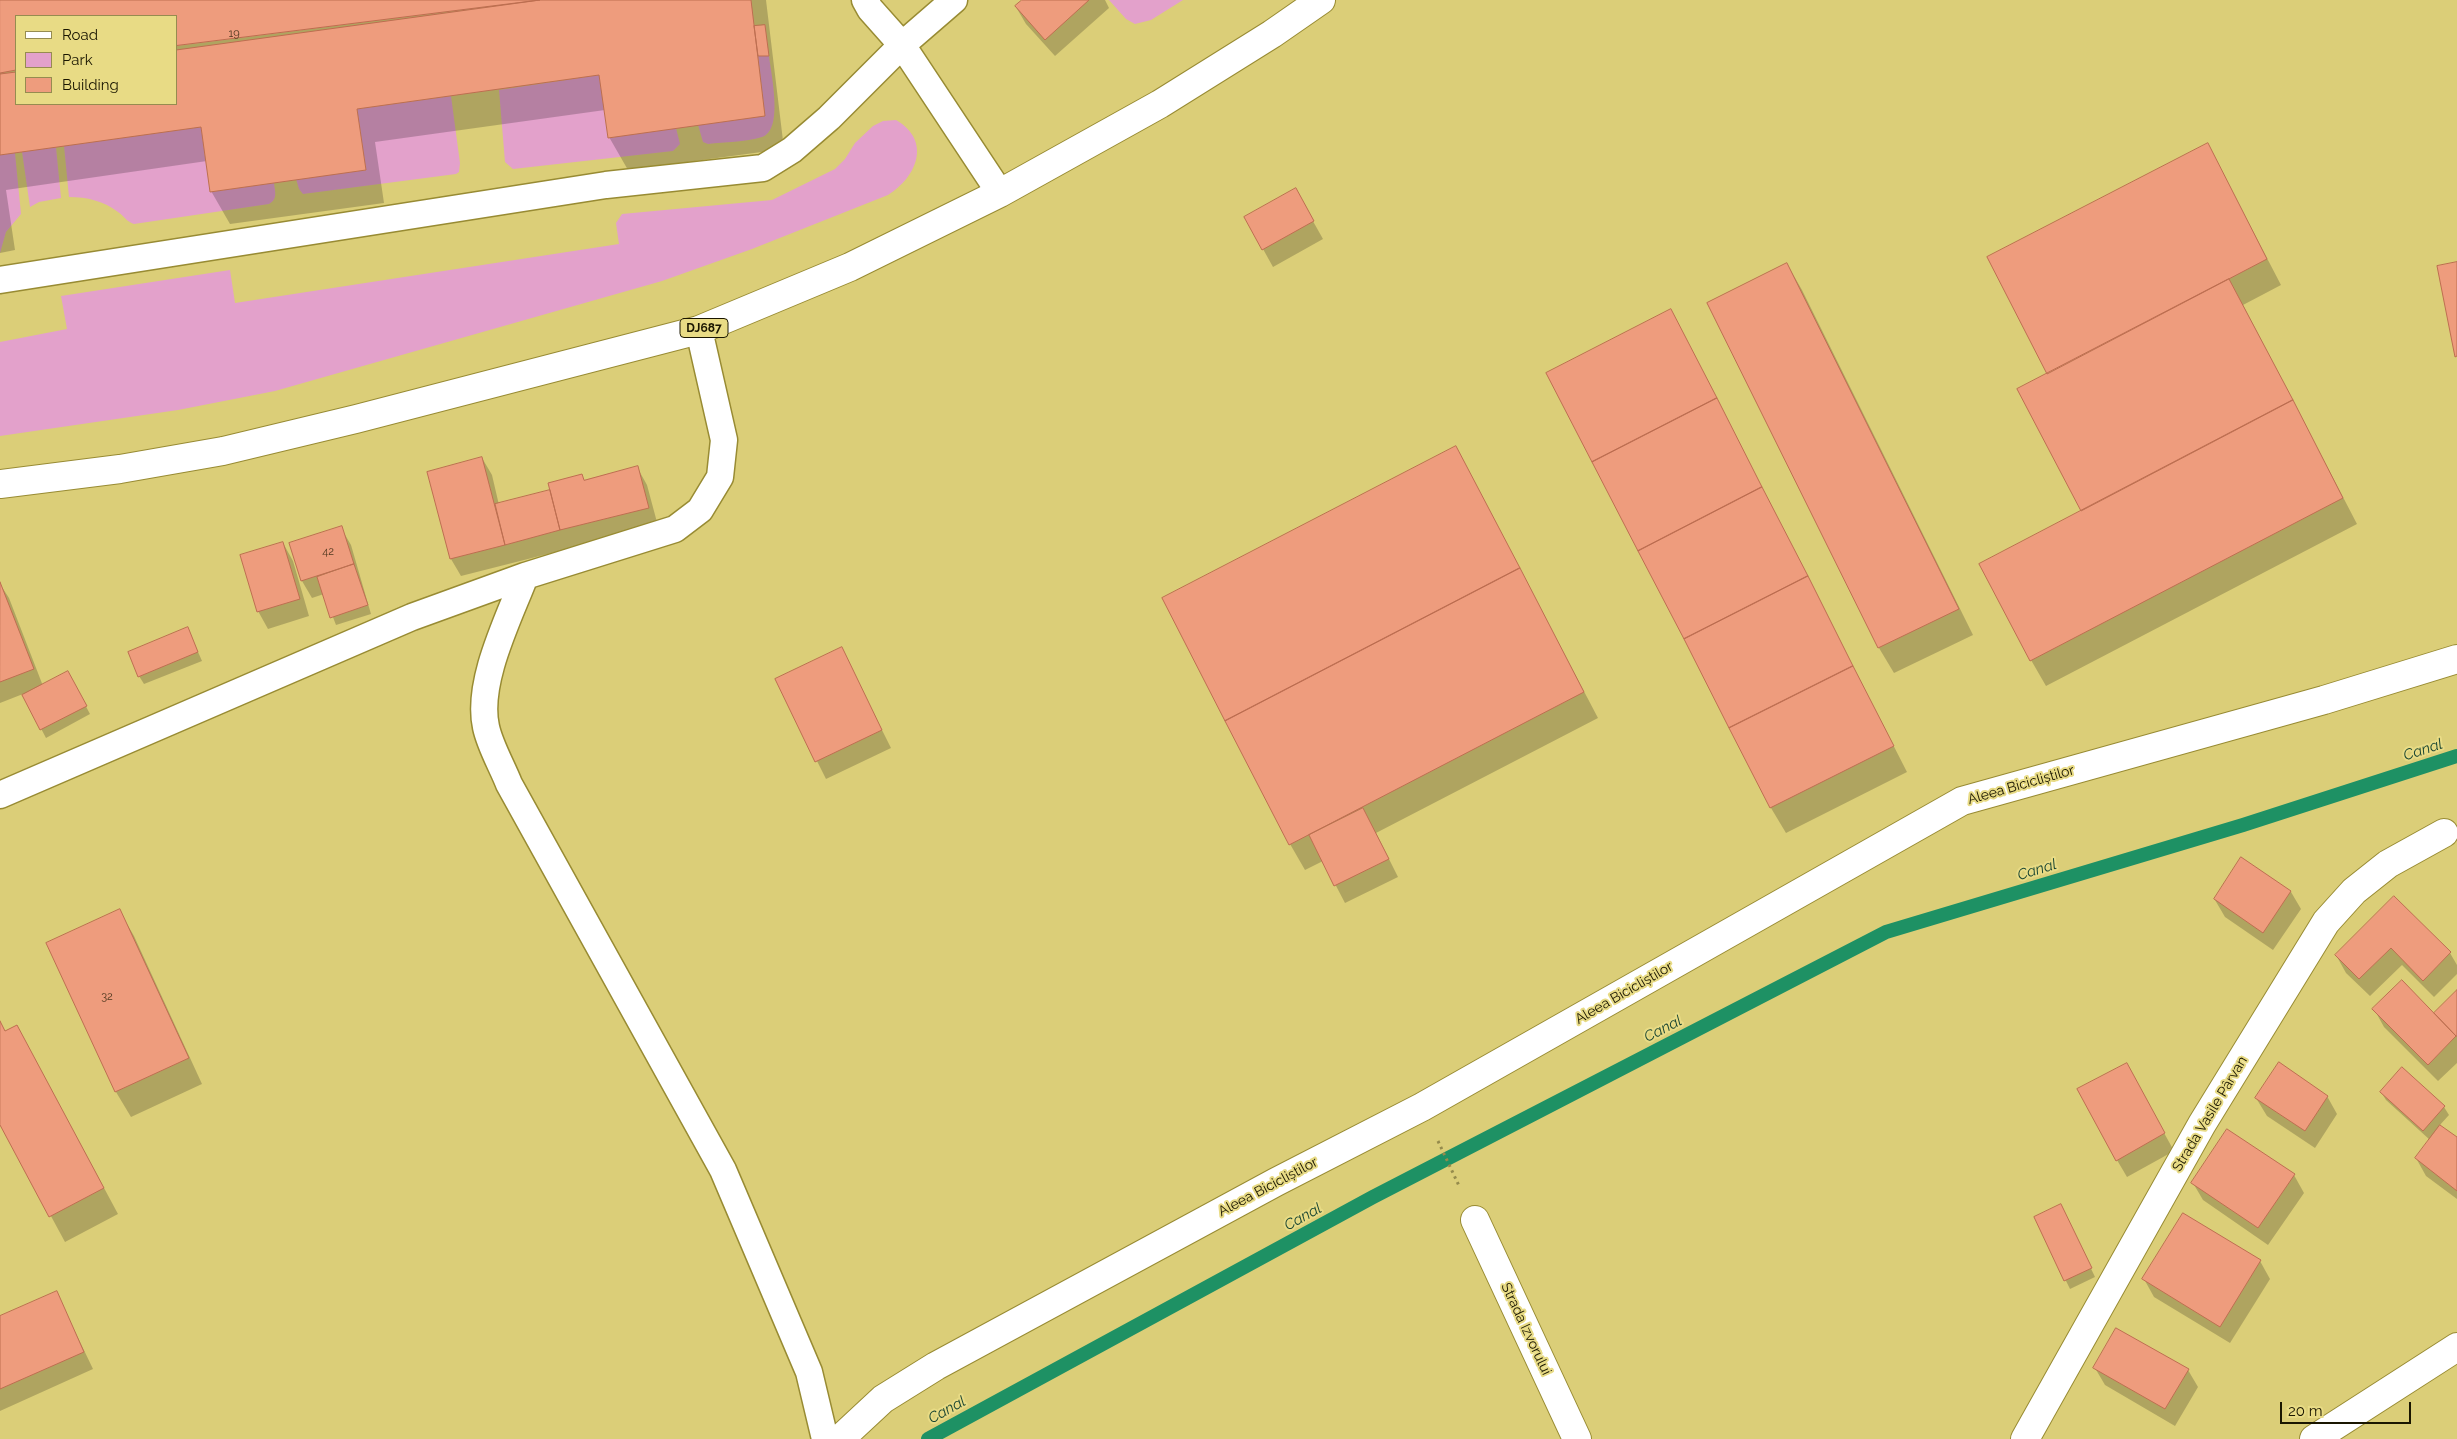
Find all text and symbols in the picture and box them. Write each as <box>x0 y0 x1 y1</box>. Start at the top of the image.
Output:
legend <box>15 15 178 105</box>
text: Road <box>62 26 98 44</box>
house number: 19 <box>228 27 240 41</box>
text: Park <box>62 51 93 69</box>
text: Building <box>62 76 119 94</box>
road number: DJ687 <box>680 318 728 338</box>
house number: 42 <box>322 545 334 559</box>
water label: Canal <box>2401 735 2445 765</box>
street label: Aleea Bicicliștilor <box>1966 762 2076 808</box>
water label: Canal <box>2015 856 2059 884</box>
street label: Aleea Bicicliștilor <box>1572 958 1676 1028</box>
house number: 32 <box>101 990 113 1004</box>
water label: Canal <box>1641 1012 1685 1046</box>
street label: Strada Vasile Pârvan <box>2169 1053 2251 1175</box>
street label: Aleea Bicicliștilor <box>1215 1154 1321 1220</box>
water label: Canal <box>1281 1199 1325 1235</box>
street label: Strada Izvorului <box>1497 1280 1555 1378</box>
water label: Canal <box>925 1392 969 1428</box>
scale bar <box>2282 1392 2413 1424</box>
text: 20 m <box>2288 1402 2323 1420</box>

